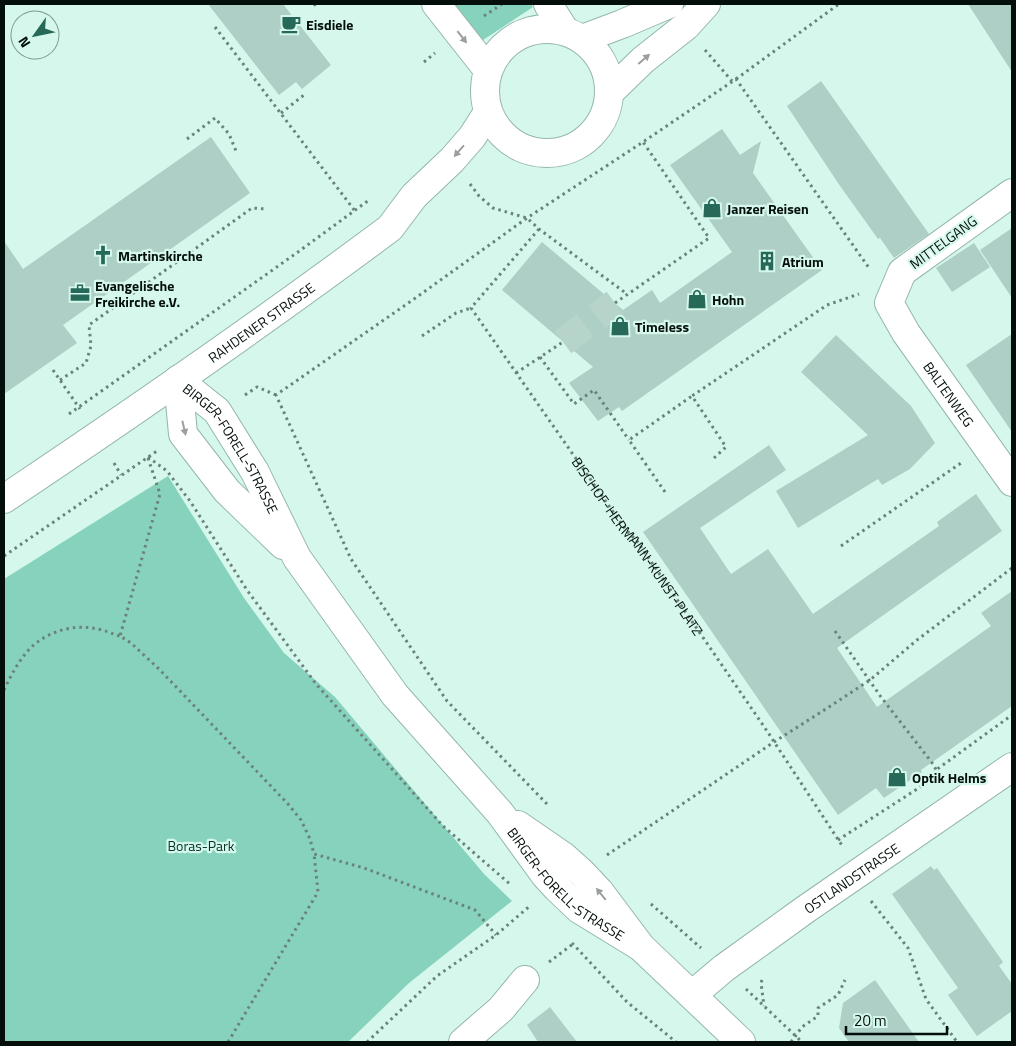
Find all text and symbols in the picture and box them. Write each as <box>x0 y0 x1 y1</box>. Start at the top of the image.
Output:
north arrow <box>10 10 60 60</box>
cafe icon: Eisdiele <box>280 13 302 35</box>
place label: Eisdiele <box>306 14 353 35</box>
one-way arrow <box>456 30 467 43</box>
text: N <box>12 33 35 52</box>
one-way arrow <box>638 54 651 65</box>
one-way arrow <box>454 145 465 158</box>
shop icon: Janzer Reisen <box>701 197 723 219</box>
place label: Janzer Reisen <box>727 198 809 219</box>
street label: MITTELGANG <box>905 210 981 274</box>
church icon: Martinskirche <box>92 244 114 266</box>
place label: Martinskirche <box>118 245 203 266</box>
building icon: Atrium <box>756 250 778 272</box>
place label: Atrium <box>782 251 824 272</box>
place label: Evangelische Freikirche e.V. <box>95 275 180 312</box>
street label: RAHDENER STRASSE <box>203 276 319 367</box>
office icon: Evangelische Freikirche e.V. <box>69 282 91 304</box>
shop icon: Hohn <box>686 288 708 310</box>
place label: Hohn <box>712 289 744 310</box>
shop icon: Timeless <box>609 315 631 337</box>
place label: Timeless <box>635 316 689 337</box>
street label: BALTENWEG <box>919 357 980 431</box>
street label: BIRGER-FORELL-STRASSE <box>179 378 284 517</box>
one-way arrow <box>180 421 188 436</box>
street label: BISCHOF-HERMANN-KUNST-PLATZ <box>567 452 709 639</box>
shop icon: Optik Helms <box>886 766 908 788</box>
place label: Optik Helms <box>912 767 987 788</box>
street label: BIRGER-FORELL-STRASSE <box>503 823 629 945</box>
park label: Boras-Park <box>167 835 235 856</box>
street label: OSTLANDSTRASSE <box>799 837 904 918</box>
one-way arrow <box>595 888 606 901</box>
scale bar <box>846 1004 947 1036</box>
text: 20 m <box>854 1009 887 1032</box>

